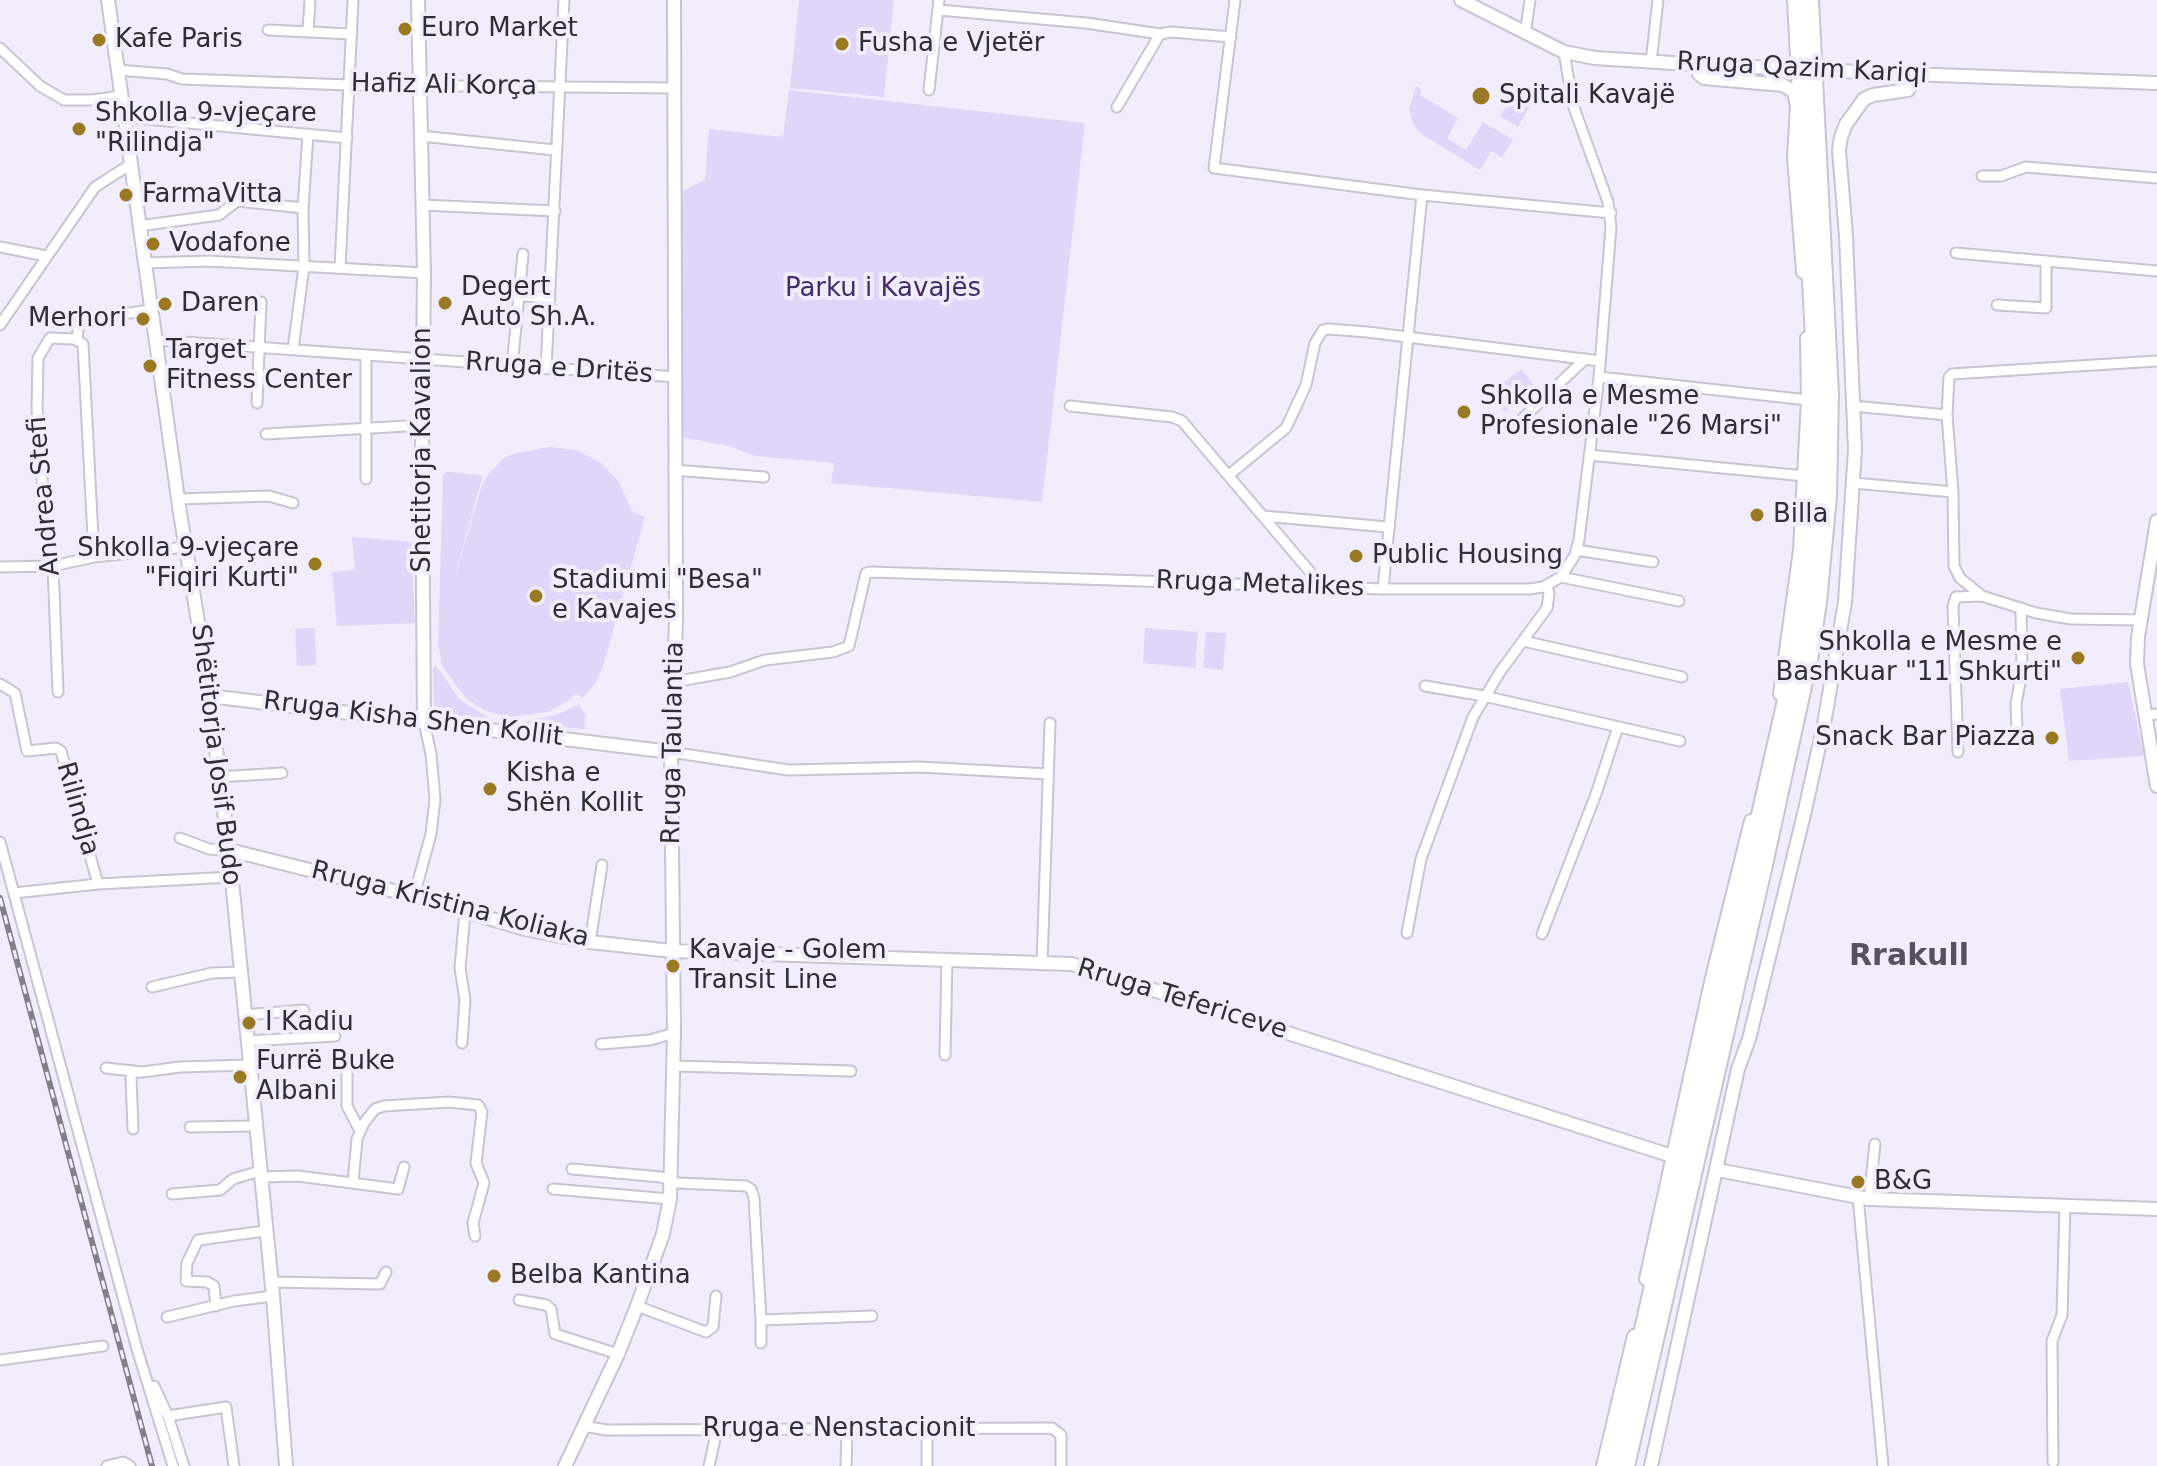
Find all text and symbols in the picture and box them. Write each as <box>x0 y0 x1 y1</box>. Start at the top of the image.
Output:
place label: Euro Market <box>421 13 578 45</box>
marker: Euro Market <box>396 20 414 38</box>
place label: Kafe Paris <box>115 24 243 56</box>
place label: Fusha e Vjetër <box>858 28 1044 60</box>
marker: Kafe Paris <box>90 31 108 49</box>
marker: Fusha e Vjetër <box>833 35 851 53</box>
street label: Rruga Qazim Kariqi <box>1676 47 1928 91</box>
street label: Hafiz Ali Korça <box>351 69 537 103</box>
place label: Spitali Kavajë <box>1499 80 1675 112</box>
marker: Spitali Kavajë <box>1470 85 1492 107</box>
place label: Shkolla 9-vjeçare "Rilindja" <box>95 98 317 160</box>
marker: Shkolla 9-vjeçare "Rilindja" <box>70 120 88 138</box>
place label: FarmaVitta <box>142 179 283 211</box>
marker: FarmaVitta <box>117 186 135 204</box>
place label: Vodafone <box>169 228 291 260</box>
marker: Vodafone <box>144 235 162 253</box>
place label: Degert Auto Sh.A. <box>461 272 596 334</box>
park label: Parku i Kavajës <box>785 273 981 305</box>
place label: Daren <box>181 288 260 320</box>
marker: Degert Auto Sh.A. <box>436 294 454 312</box>
marker: Daren <box>156 295 174 313</box>
place label: Merhori <box>28 303 127 335</box>
marker: Merhori <box>134 310 152 328</box>
street label: Shetitorja Kavalion <box>407 327 439 573</box>
place label: Target Fitness Center <box>166 335 352 396</box>
street label: Rruga e Dritës <box>464 347 654 391</box>
marker: Target Fitness Center <box>141 357 159 375</box>
place label: Shkolla e Mesme Profesionale "26 Marsi" <box>1480 381 1782 442</box>
marker: Shkolla e Mesme Profesionale "26 Marsi" <box>1455 403 1473 421</box>
street label: Andrea Stefi <box>22 415 68 577</box>
place label: Billa <box>1773 499 1828 531</box>
marker: Billa <box>1748 506 1766 524</box>
place label: Shkolla 9-vjeçare "Fiqiri Kurti" <box>77 533 299 594</box>
place label: Public Housing <box>1372 540 1563 572</box>
marker: Public Housing <box>1347 547 1365 565</box>
marker: Shkolla 9-vjeçare "Fiqiri Kurti" <box>306 555 324 573</box>
place label: Stadiumi "Besa" e Kavajes <box>552 565 763 626</box>
street label: Rruga Metalikes <box>1155 566 1365 604</box>
marker: Stadiumi "Besa" e Kavajes <box>527 587 545 605</box>
street label: Shëtitorja Josif Budo <box>183 623 247 887</box>
place label: Shkolla e Mesme e Bashkuar "11 Shkurti" <box>1775 627 2062 688</box>
street label: Rruga Taulantia <box>657 641 691 845</box>
marker: Shkolla e Mesme e Bashkuar "11 Shkurti" <box>2069 649 2087 667</box>
street label: Rruga Kisha Shen Kollit <box>261 686 565 754</box>
place label: Snack Bar Piazza <box>1815 722 2036 754</box>
marker: Snack Bar Piazza <box>2043 729 2061 747</box>
place label: Kisha e Shën Kollit <box>506 758 643 820</box>
street label: Rilindja <box>49 759 105 859</box>
marker: Kisha e Shën Kollit <box>481 780 499 798</box>
street label: Rruga Kristina Koliaka <box>308 855 592 955</box>
place label: Kavaje - Golem Transit Line <box>689 935 887 996</box>
district label: Rrakull <box>1849 939 1969 975</box>
street label: Rruga Tefericeve <box>1073 953 1291 1047</box>
marker: Kavaje - Golem Transit Line <box>664 957 682 975</box>
place label: I Kadiu <box>265 1007 354 1039</box>
marker: I Kadiu <box>240 1014 258 1032</box>
place label: Furrë Buke Albani <box>256 1046 395 1108</box>
marker: Furrë Buke Albani <box>231 1068 249 1086</box>
place label: B&G <box>1874 1166 1932 1198</box>
marker: B&G <box>1849 1173 1867 1191</box>
place label: Belba Kantina <box>510 1260 691 1292</box>
marker: Belba Kantina <box>485 1267 503 1285</box>
street label: Rruga e Nenstacionit <box>702 1413 976 1445</box>

